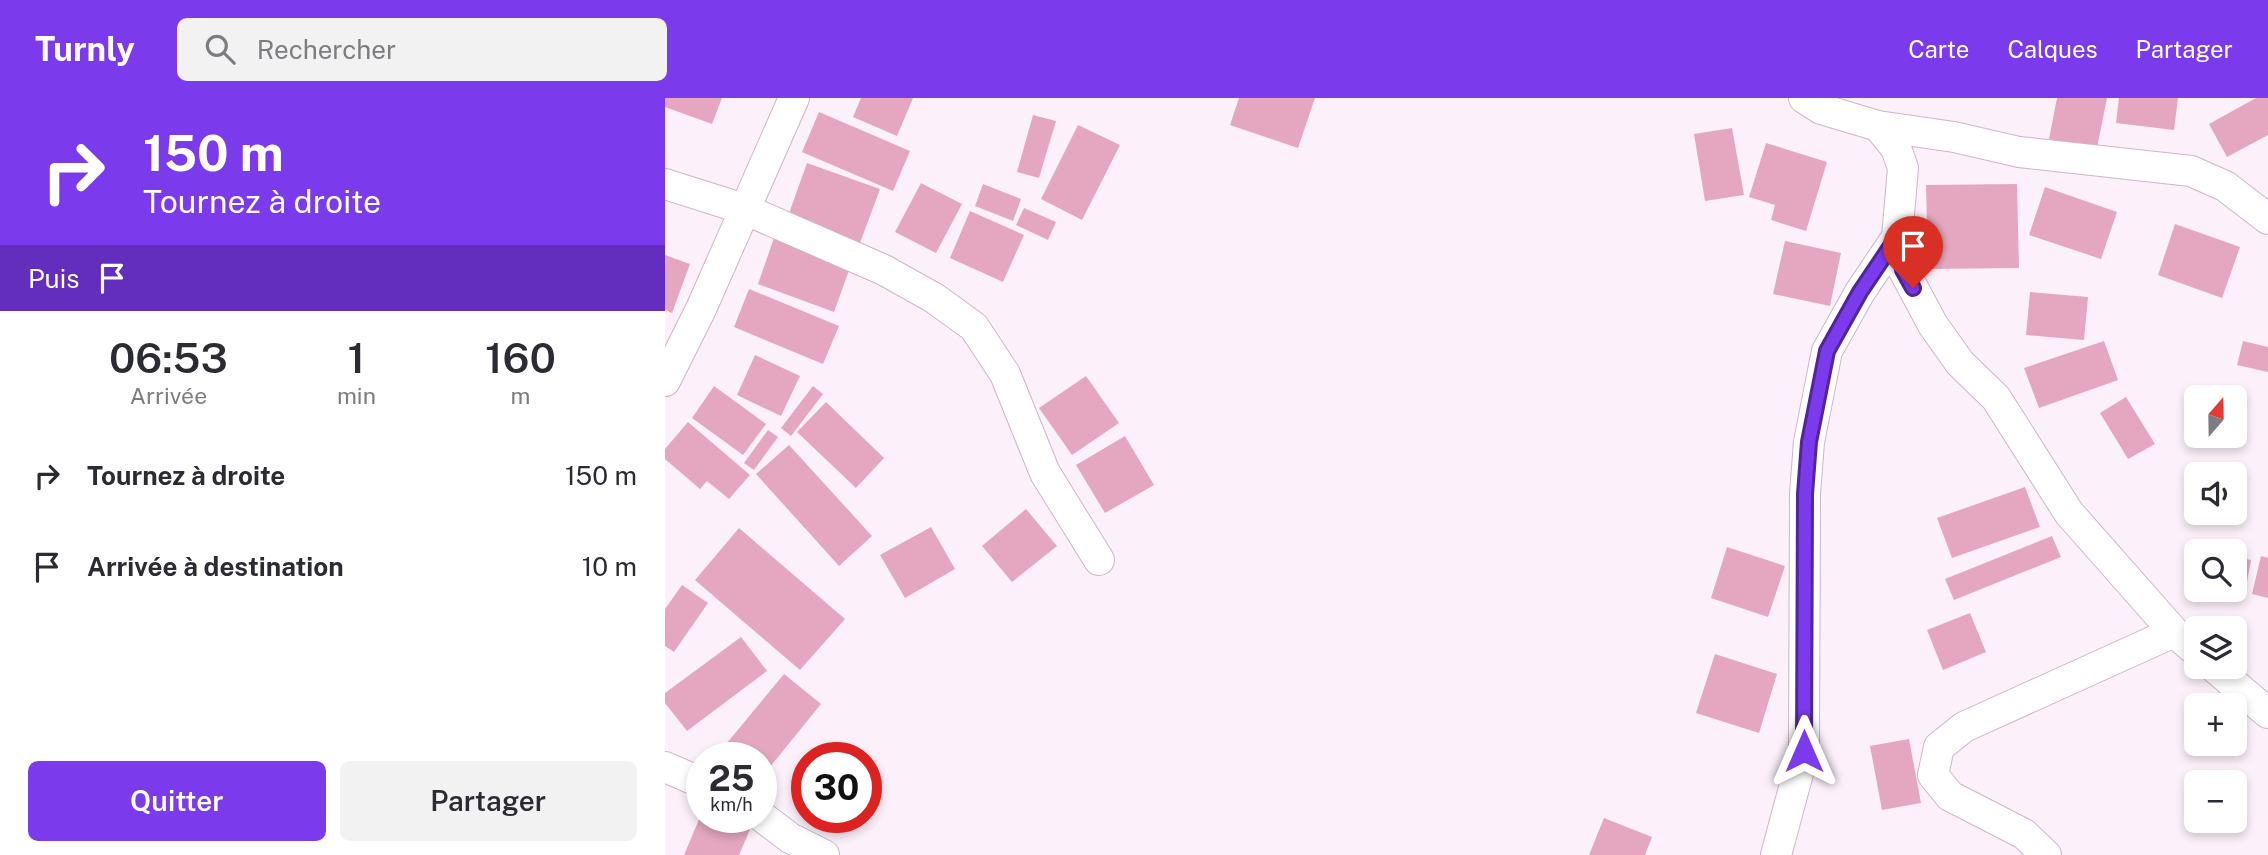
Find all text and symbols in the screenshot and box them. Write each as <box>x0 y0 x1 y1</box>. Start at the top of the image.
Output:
search box <box>177 18 667 81</box>
text: Turnly <box>35 30 135 68</box>
icon: search <box>201 30 239 68</box>
text: Rechercher <box>257 34 396 65</box>
text: Carte <box>1908 35 1969 63</box>
text: Calques <box>2007 35 2098 63</box>
text: Partager <box>2136 35 2233 63</box>
text: 150 m <box>143 124 284 182</box>
icon: right <box>28 126 119 217</box>
text: Tournez à droite <box>143 183 381 220</box>
pin <box>1883 216 1943 288</box>
icon: arrive <box>1894 227 1932 265</box>
icon: arrive <box>93 259 131 297</box>
text: Puis <box>28 263 79 294</box>
text: 06:53 <box>109 333 228 382</box>
text: 1 <box>348 333 365 382</box>
text: 160 <box>485 333 556 382</box>
text: Arrivée <box>130 382 207 409</box>
text: min <box>337 382 376 409</box>
text: m <box>510 382 530 409</box>
north arrow <box>2184 385 2247 448</box>
map controls <box>2184 385 2247 833</box>
icon: right <box>28 457 66 495</box>
text: Tournez à droite <box>87 460 285 491</box>
text: 150 m <box>565 460 637 491</box>
button: sound <box>2184 462 2247 525</box>
button: search <box>2184 539 2247 602</box>
icon: arrive <box>28 548 66 586</box>
text: Arrivée à destination <box>87 551 344 582</box>
text: 10 m <box>582 551 637 582</box>
button: layers <box>2184 616 2247 679</box>
button: + <box>2184 693 2247 756</box>
position arrow <box>1767 714 1841 788</box>
speed limit sign: 30 <box>791 742 882 833</box>
text: 25 <box>709 758 754 799</box>
button: Quitter <box>28 761 326 841</box>
button: Partager <box>340 761 637 841</box>
button: − <box>2184 770 2247 833</box>
text: km/h <box>710 794 753 815</box>

